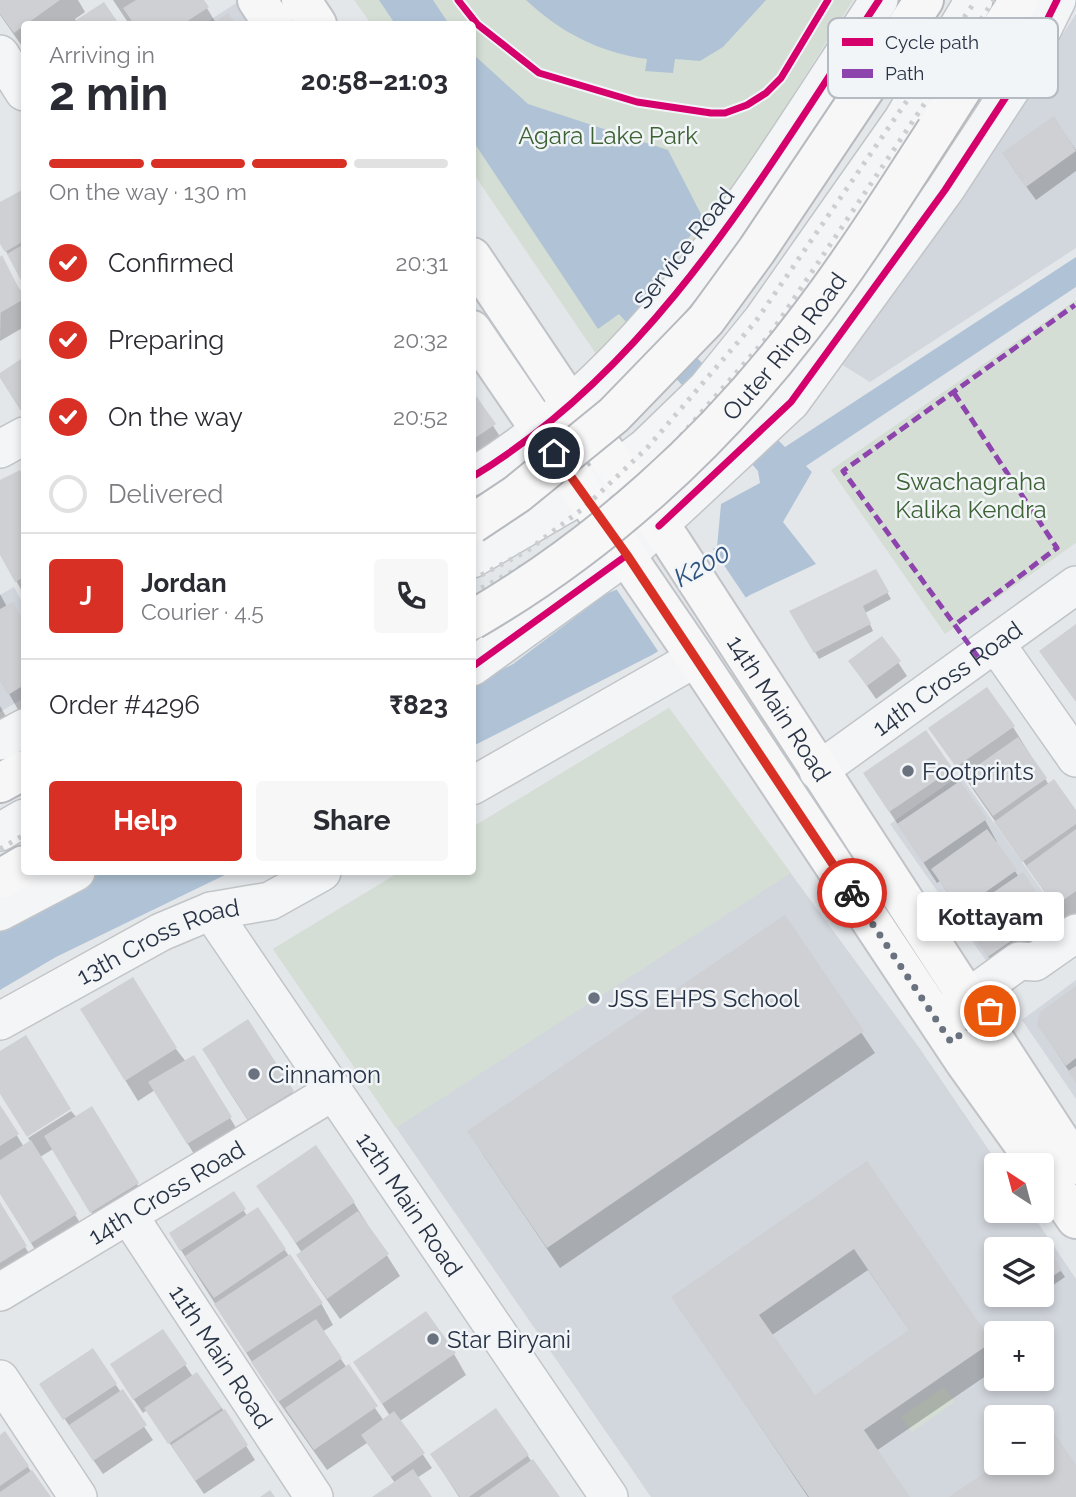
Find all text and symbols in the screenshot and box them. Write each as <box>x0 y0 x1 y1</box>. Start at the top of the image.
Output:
legend <box>828 18 1058 98</box>
text: Cycle path <box>885 31 979 53</box>
text: Arriving in <box>49 41 155 68</box>
text: Path <box>885 62 924 84</box>
text: 20:58–21:03 <box>301 66 448 96</box>
text: 2 min <box>49 67 168 121</box>
park label: Agara Lake Park <box>518 121 698 150</box>
text: On the way · 130 m <box>49 178 247 205</box>
street label: Service Road <box>628 182 740 314</box>
icon: check <box>49 244 87 282</box>
text: Confirmed <box>108 248 234 278</box>
text: 20:31 <box>395 249 448 276</box>
street label: Outer Ring Road <box>716 266 852 426</box>
icon: check <box>49 321 87 359</box>
text: Preparing <box>108 325 224 355</box>
text: 20:32 <box>393 326 448 353</box>
icon: check <box>49 398 87 436</box>
text: On the way <box>108 402 243 432</box>
text: 20:52 <box>393 403 448 430</box>
pin <box>524 423 584 483</box>
icon: home <box>535 434 573 472</box>
park label: Swachagraha Kalika Kendra <box>895 467 1047 524</box>
text: Delivered <box>108 479 223 509</box>
water label: K200 <box>669 537 735 593</box>
button: phone <box>374 559 448 633</box>
text: Jordan <box>141 568 227 598</box>
text: J <box>80 581 92 611</box>
text: Courier · 4.5 <box>141 598 264 625</box>
street label: 14th Cross Road <box>867 614 1027 742</box>
street label: 14th Main Road <box>721 629 837 787</box>
text: Order #4296 <box>49 690 200 720</box>
text: ₹823 <box>389 690 448 720</box>
place label: Footprints <box>922 757 1034 786</box>
marker: Footprints <box>900 763 916 779</box>
button: Help <box>49 781 242 861</box>
button: Share <box>256 781 448 861</box>
courier <box>817 858 887 928</box>
icon: bike <box>833 874 871 912</box>
street label: 13th Cross Road <box>71 892 241 990</box>
callout: Kottayam <box>916 892 1064 941</box>
text: Kottayam <box>938 903 1043 930</box>
pin <box>960 981 1020 1041</box>
place label: JSS EHPS School <box>608 984 800 1013</box>
marker: JSS EHPS School <box>586 990 602 1006</box>
icon: bag <box>971 992 1009 1030</box>
place label: Cinnamon <box>268 1060 381 1089</box>
marker: Cinnamon <box>246 1066 262 1082</box>
street label: 12th Main Road <box>351 1126 469 1281</box>
street label: 14th Cross Road <box>83 1134 250 1250</box>
north arrow <box>984 1153 1054 1223</box>
map controls <box>984 1153 1054 1475</box>
button: layers <box>984 1237 1054 1307</box>
street label: 11th Main Road <box>164 1279 279 1434</box>
button: + <box>984 1321 1054 1391</box>
place label: Star Biryani <box>447 1325 571 1354</box>
marker: Star Biryani <box>425 1331 441 1347</box>
button: − <box>984 1405 1054 1475</box>

